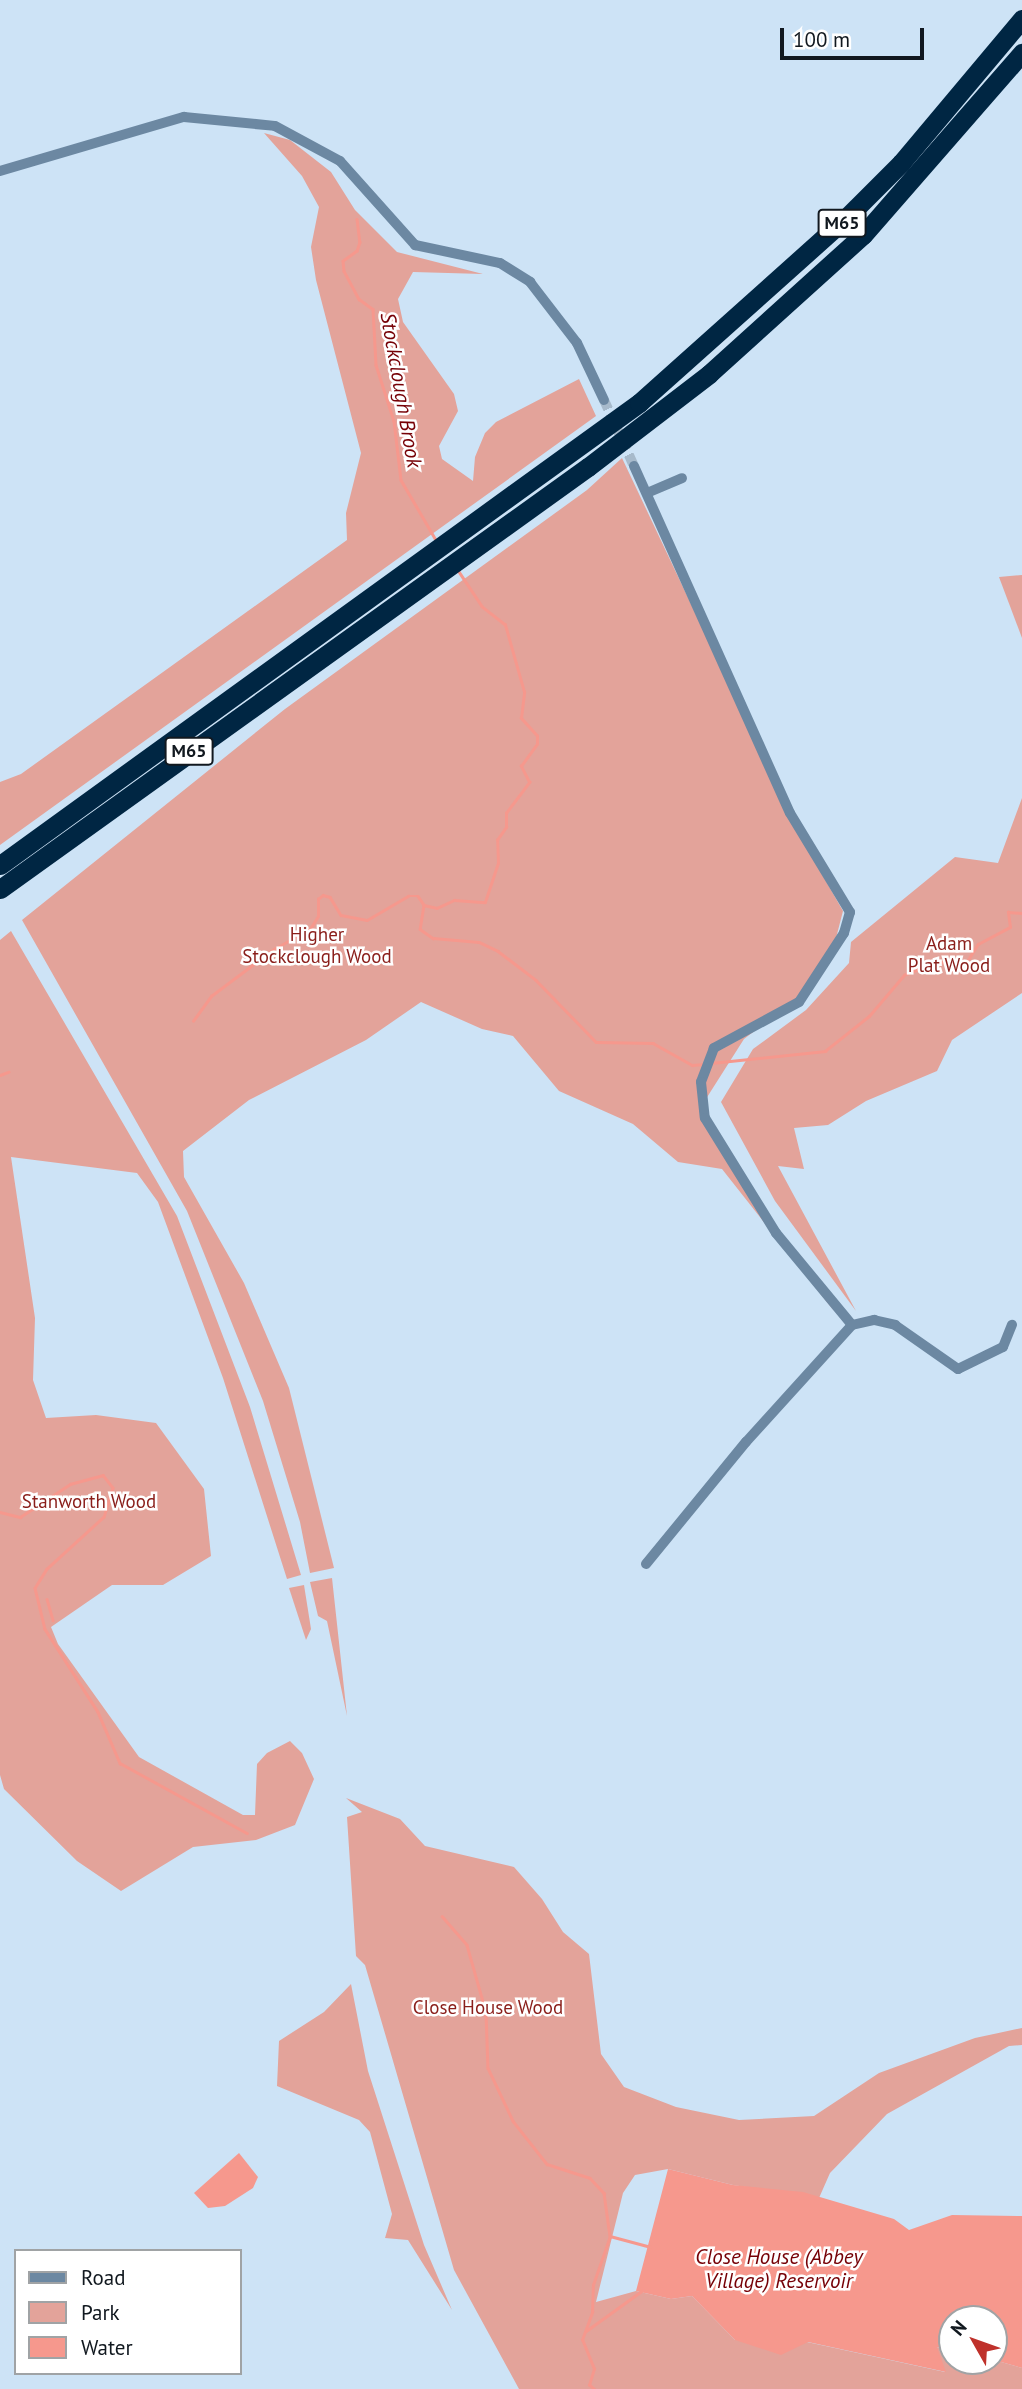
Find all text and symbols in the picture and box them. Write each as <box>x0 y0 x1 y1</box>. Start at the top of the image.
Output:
scale bar <box>784 14 928 58</box>
text: 100 m <box>793 26 850 53</box>
road number: M65 <box>818 208 866 238</box>
water label: Stockclough Brook <box>375 310 427 470</box>
road number: M65 <box>164 736 214 766</box>
park label: Higher Stockclough Wood <box>242 924 392 968</box>
park label: Adam Plat Wood <box>908 933 990 977</box>
park label: Stanworth Wood <box>22 1491 156 1513</box>
park label: Close House Wood <box>413 1997 563 2019</box>
water label: Close House (Abbey Village) Reservoir <box>695 2244 863 2294</box>
legend <box>14 2249 242 2375</box>
text: Road <box>81 2264 125 2291</box>
text: Park <box>81 2299 120 2326</box>
north arrow <box>938 2305 1008 2375</box>
text: N <box>945 2315 972 2340</box>
text: Water <box>81 2334 133 2361</box>

